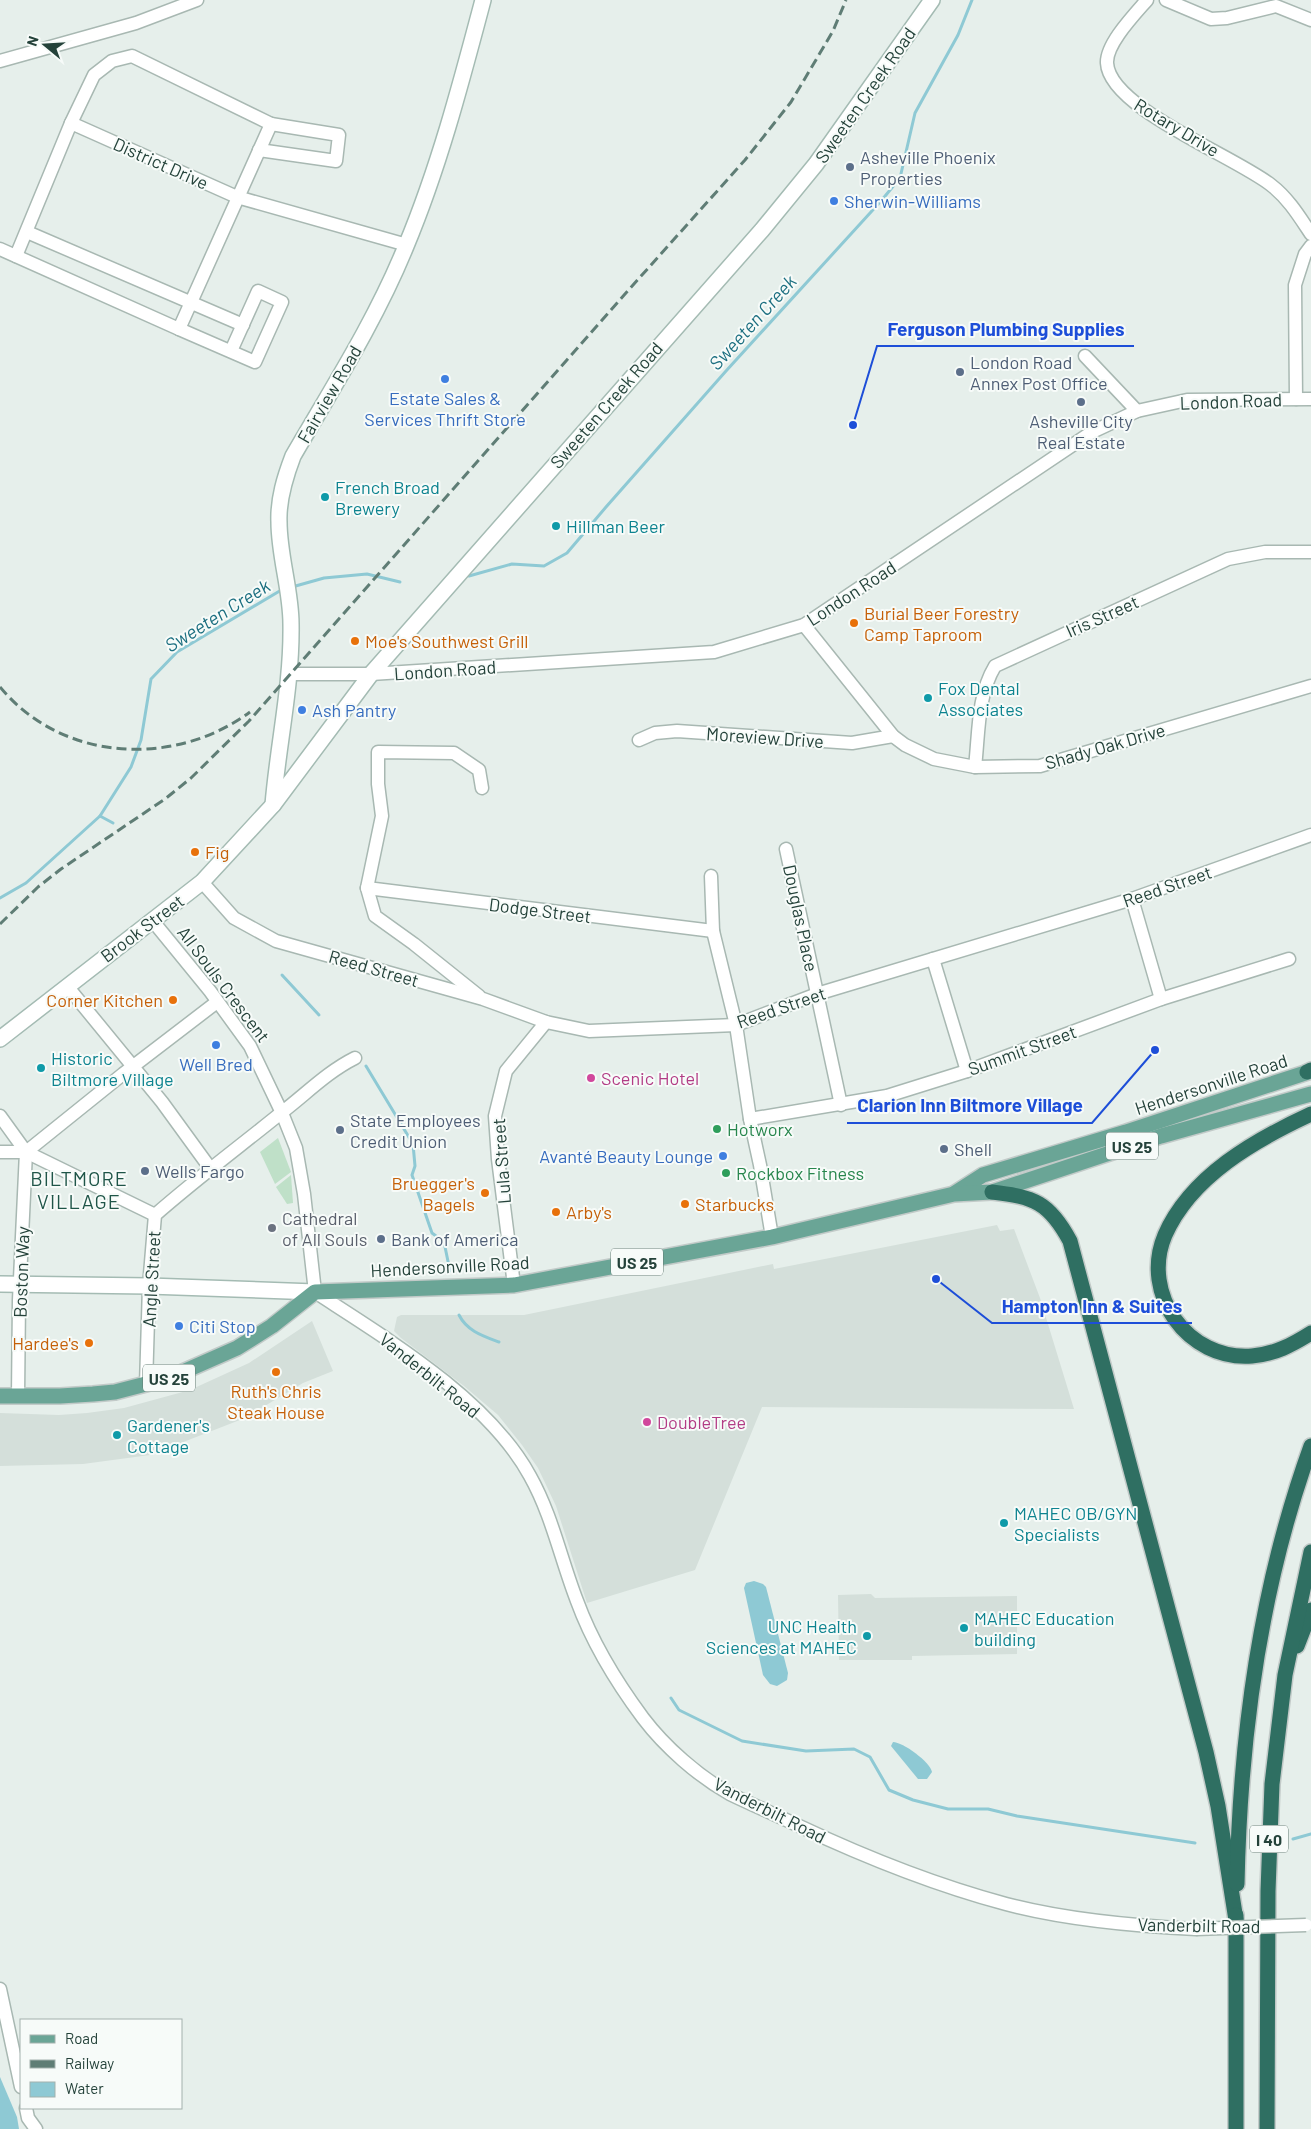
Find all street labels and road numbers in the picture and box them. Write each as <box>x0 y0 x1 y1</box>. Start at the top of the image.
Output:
street label: Sweeten Creek Road <box>810 23 920 167</box>
street label: Rotary Drive <box>1130 93 1224 161</box>
street label: District Drive <box>110 132 212 194</box>
street label: Sweeten Creek Road <box>545 337 667 473</box>
street label: Fairview Road <box>292 341 366 447</box>
street label: London Road <box>1179 388 1283 414</box>
street label: London Road <box>802 556 900 630</box>
street label: Iris Street <box>1062 590 1142 642</box>
street label: London Road <box>393 655 497 685</box>
street label: Shady Oak Drive <box>1042 718 1168 774</box>
street label: Moreview Drive <box>706 722 824 752</box>
street label: Reed Street <box>1120 861 1214 911</box>
street label: Douglas Place <box>779 863 823 973</box>
street label: Brook Street <box>96 889 188 967</box>
street label: Dodge Street <box>488 893 592 927</box>
street label: All Souls Crescent <box>173 922 275 1046</box>
street label: Reed Street <box>326 945 422 991</box>
street label: Reed Street <box>734 982 828 1032</box>
street label: Summit Street <box>965 1020 1079 1080</box>
street label: Hendersonville Road <box>1132 1049 1290 1119</box>
street label: Lula Street <box>487 1117 515 1205</box>
road number: US 25 <box>1106 1132 1158 1160</box>
street label: Boston Way <box>8 1226 34 1318</box>
street label: Angle Street <box>137 1230 165 1328</box>
road number: US 25 <box>611 1248 663 1276</box>
street label: Hendersonville Road <box>370 1251 530 1281</box>
street label: Vanderbilt Road <box>375 1328 485 1422</box>
road number: US 25 <box>143 1365 195 1392</box>
street label: Vanderbilt Road <box>710 1772 830 1848</box>
road number: I 40 <box>1250 1826 1288 1852</box>
street label: Vanderbilt Road <box>1137 1913 1261 1937</box>

